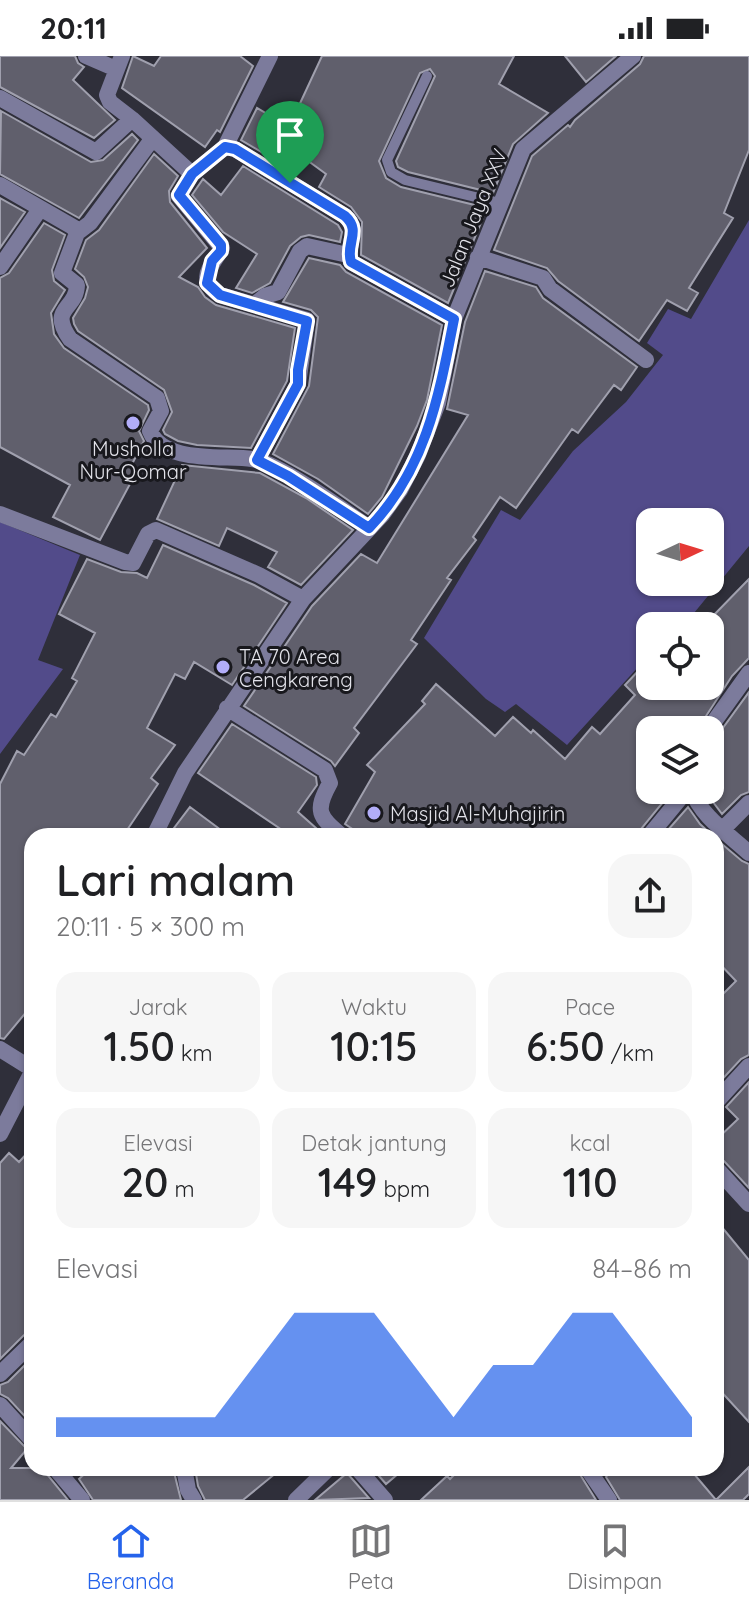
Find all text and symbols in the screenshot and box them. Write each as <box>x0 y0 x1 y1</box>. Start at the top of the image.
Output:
text: 20:11 <box>40 9 107 47</box>
pin <box>256 101 324 183</box>
icon: arrive <box>268 113 312 157</box>
street label: Jalan Jaya XXV <box>434 145 512 291</box>
marker: Musholla Nur-Qomar <box>124 414 142 432</box>
place label: Musholla Nur-Qomar <box>79 436 187 484</box>
north arrow <box>636 508 724 596</box>
map controls <box>636 508 724 804</box>
button: locate <box>636 612 724 700</box>
place label: TA 70 Area Cengkareng <box>239 644 353 692</box>
marker: TA 70 Area Cengkareng <box>214 658 232 676</box>
button: layers <box>636 716 724 804</box>
place label: Masjid Al-Muhajirin <box>390 801 565 826</box>
marker: Masjid Al-Muhajirin <box>365 804 383 822</box>
text: Lari malam <box>56 852 295 907</box>
button: share <box>608 854 692 938</box>
text: 20:11 · 5 × 300 m <box>56 910 245 943</box>
text: Jarak <box>128 993 188 1021</box>
text: Waktu <box>341 993 407 1021</box>
text: Pace <box>565 993 615 1021</box>
text: 1.50 <box>103 1021 175 1071</box>
text: 10:15 <box>330 1021 418 1071</box>
text: 6:50 <box>526 1021 605 1071</box>
text: km <box>175 1039 213 1067</box>
text: /km <box>605 1039 654 1067</box>
text: Elevasi <box>123 1129 193 1157</box>
text: Detak jantung <box>301 1129 447 1157</box>
text: kcal <box>569 1129 611 1157</box>
text: 20 <box>122 1157 168 1207</box>
text: 149 <box>318 1157 377 1207</box>
text: 110 <box>563 1157 617 1207</box>
text: m <box>168 1175 194 1203</box>
text: bpm <box>377 1175 430 1203</box>
text: Elevasi <box>56 1252 138 1285</box>
text: 84–86 m <box>592 1252 692 1285</box>
tab: Beranda <box>87 1519 174 1595</box>
tab: Peta <box>348 1519 394 1595</box>
tab: Disimpan <box>567 1519 662 1595</box>

